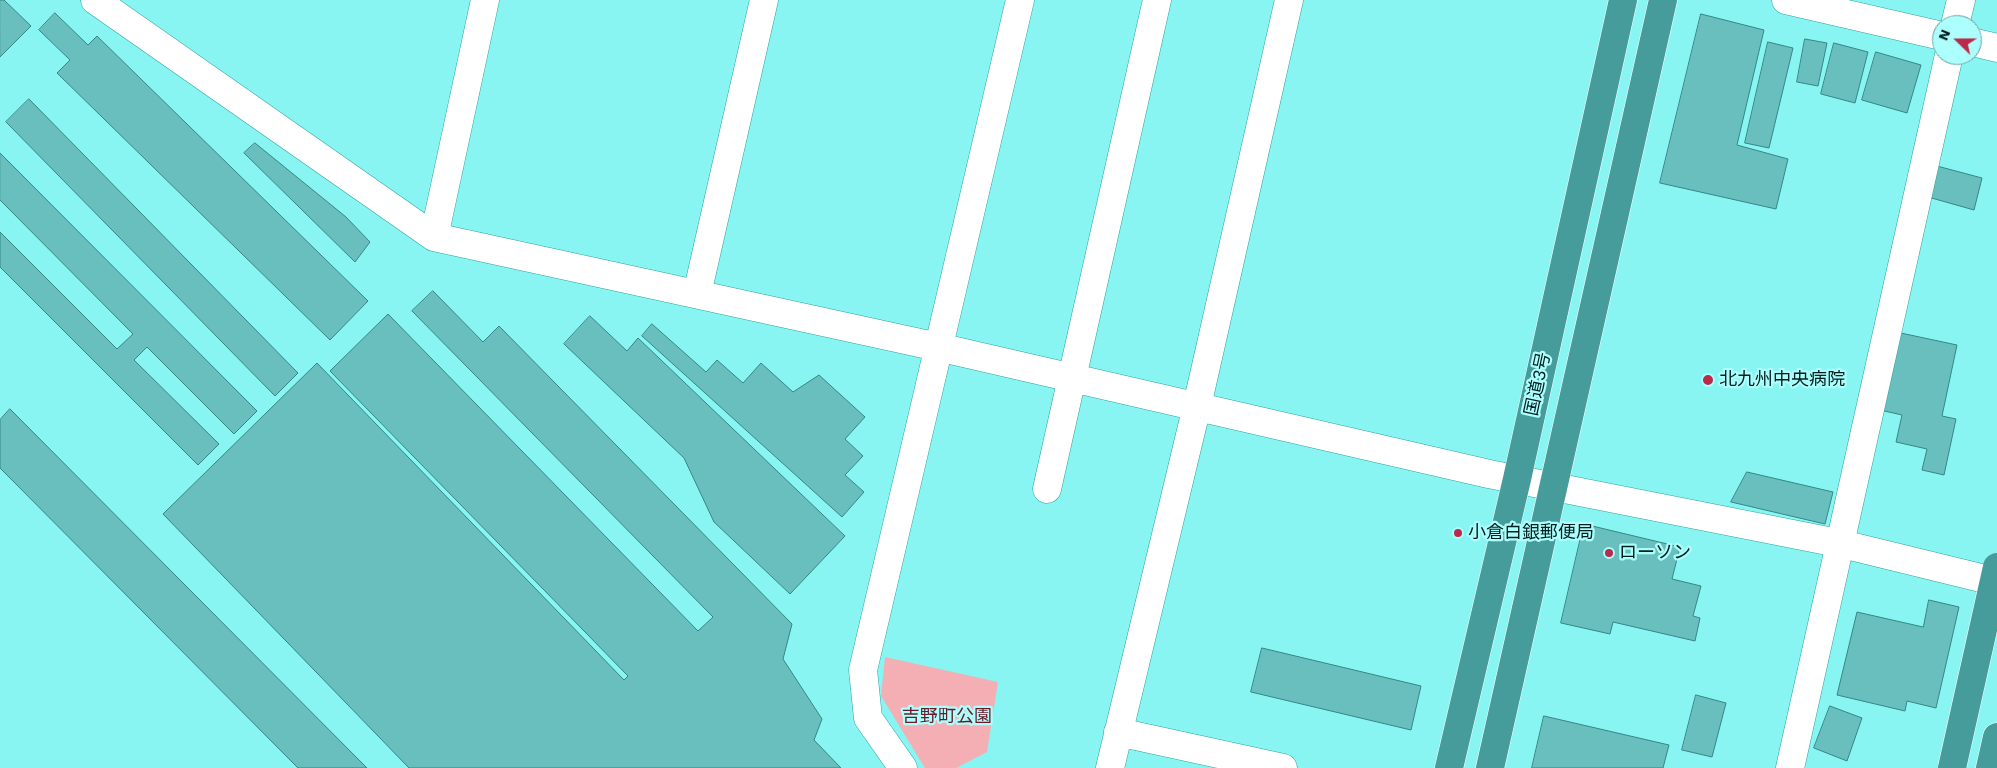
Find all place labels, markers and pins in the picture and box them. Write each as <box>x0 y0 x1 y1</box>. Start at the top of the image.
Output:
place label: 北九州中央病院 <box>1719 369 1845 391</box>
marker: 北九州中央病院 <box>1701 373 1715 387</box>
place label: 小倉白銀郵便局 <box>1468 522 1594 544</box>
marker: 小倉白銀郵便局 <box>1452 527 1464 539</box>
place label: ローソン <box>1619 542 1691 564</box>
marker: ローソン <box>1603 547 1615 559</box>

